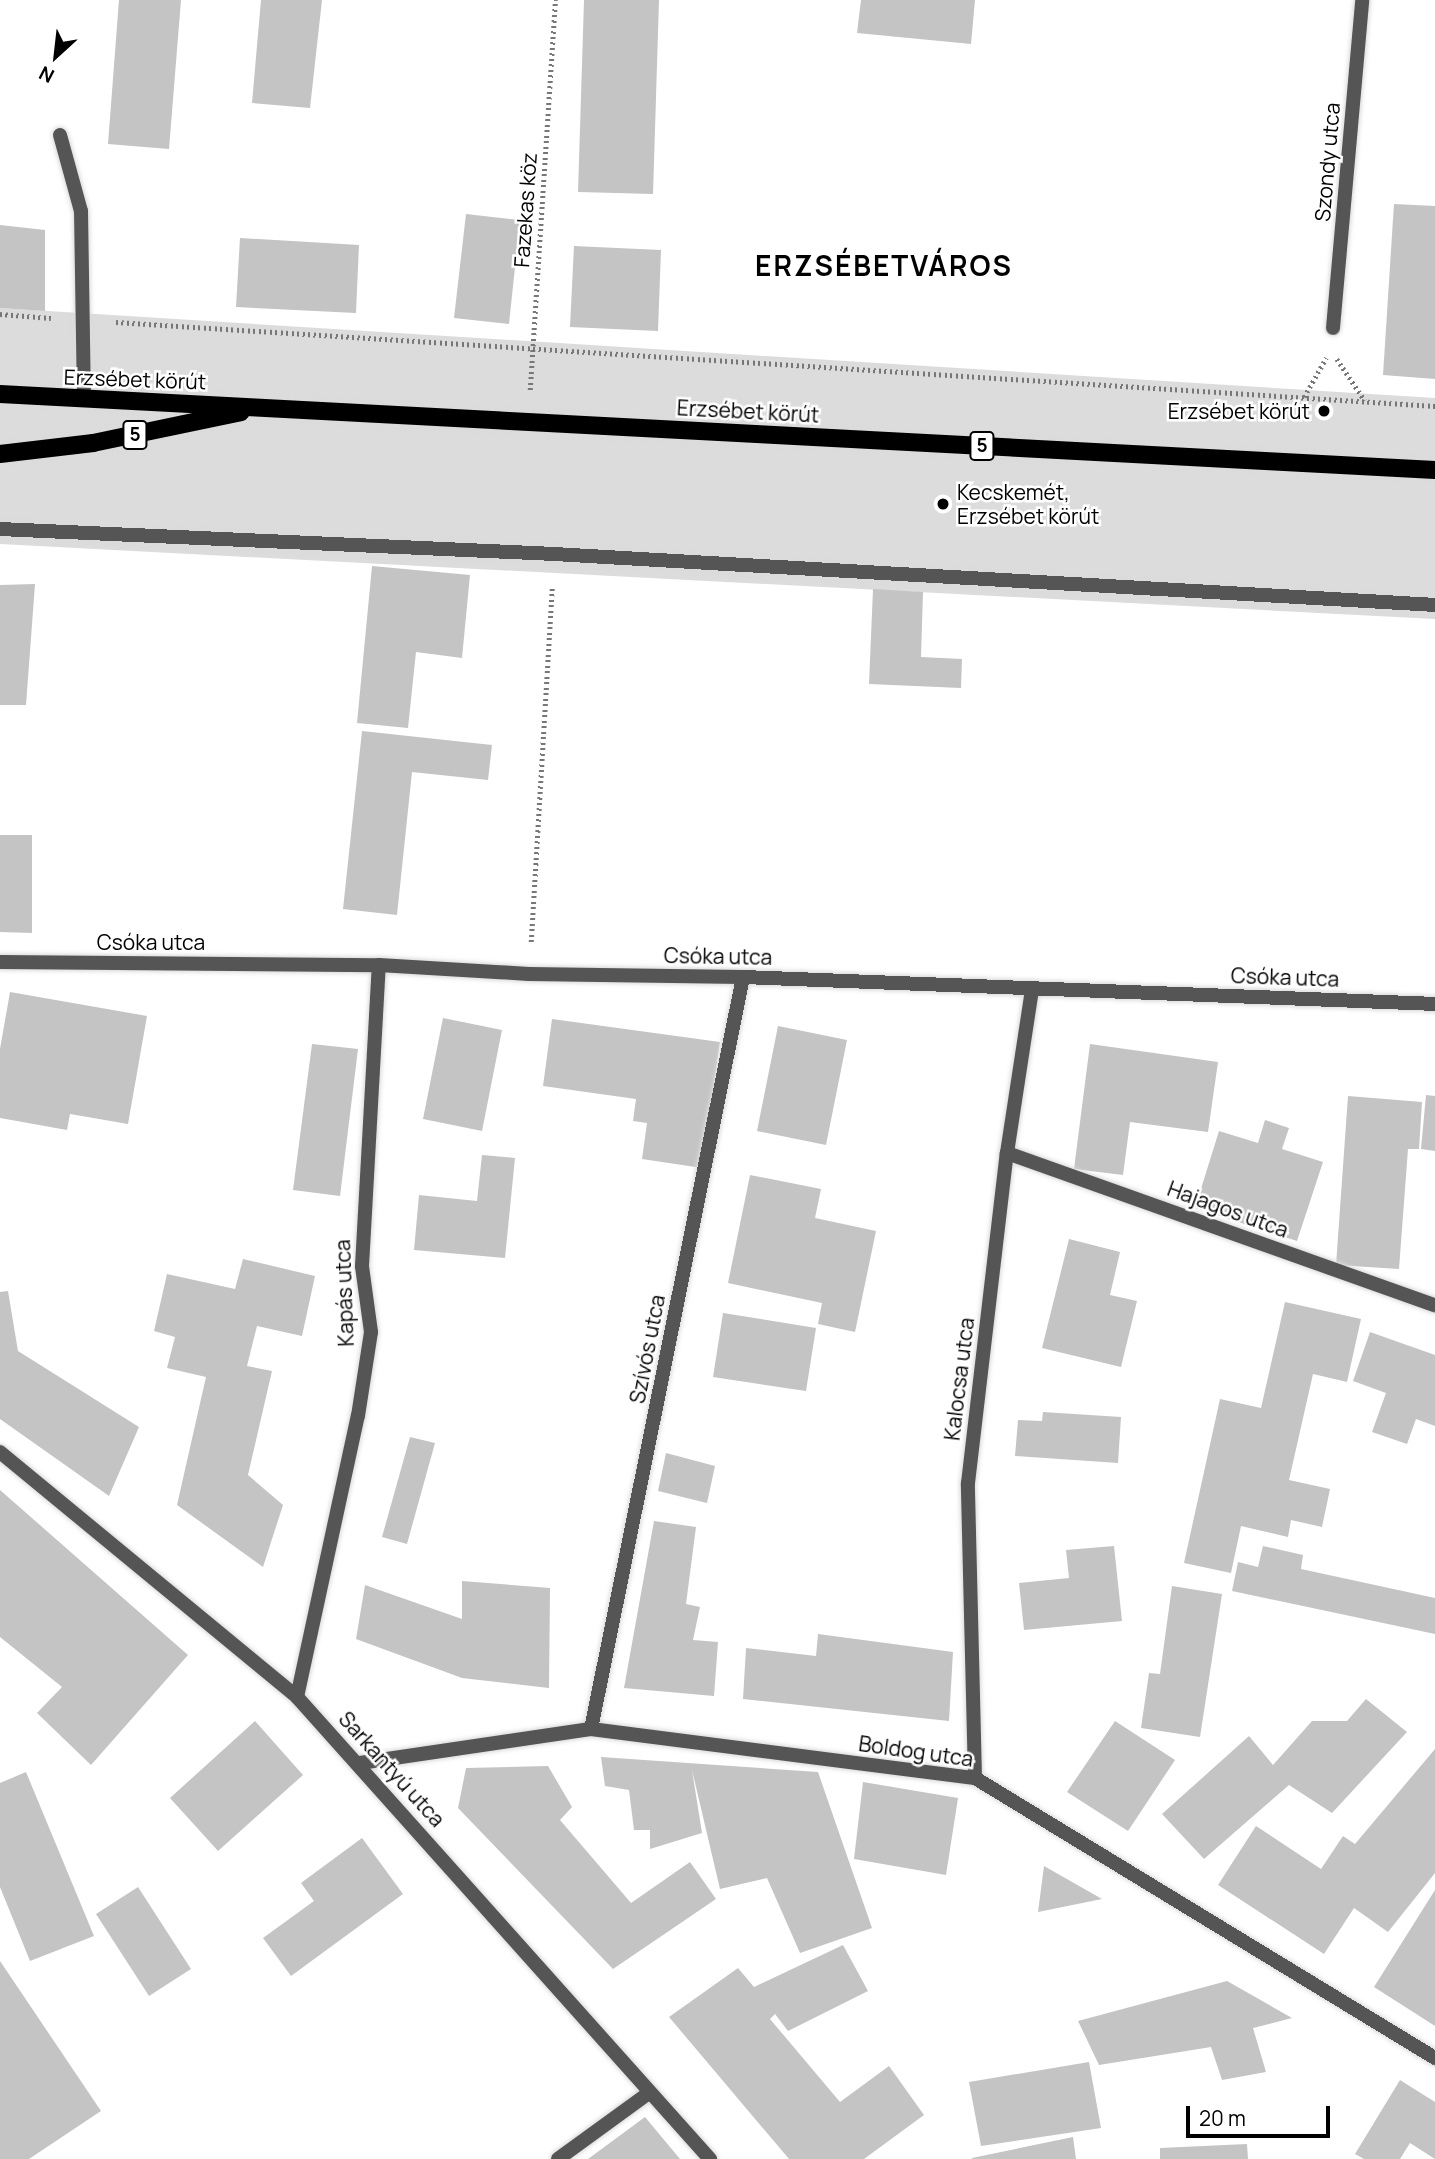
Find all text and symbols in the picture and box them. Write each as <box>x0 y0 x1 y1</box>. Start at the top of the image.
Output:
north arrow <box>21 21 91 91</box>
text: N <box>34 60 58 89</box>
street label: Szondy utca <box>1309 101 1345 223</box>
street label: Fazekas köz <box>508 152 542 268</box>
district label: ERZSÉBETVÁROS <box>757 248 1011 282</box>
street label: Erzsébet körút <box>63 364 207 394</box>
street label: Erzsébet körút <box>676 395 820 427</box>
place label: Erzsébet körút <box>1168 398 1310 424</box>
marker: Erzsébet körút <box>1316 403 1332 419</box>
road number: 5 <box>121 420 149 450</box>
road number: 5 <box>968 430 996 462</box>
place label: Kecskemét, Erzsébet körút <box>957 479 1099 529</box>
marker: Kecskemét, Erzsébet körút <box>935 496 951 512</box>
street label: Csóka utca <box>97 929 205 955</box>
street label: Csóka utca <box>664 942 772 970</box>
street label: Csóka utca <box>1230 963 1340 991</box>
street label: Hajagos utca <box>1164 1176 1292 1242</box>
street label: Kapás utca <box>330 1239 358 1347</box>
street label: Szívós utca <box>624 1292 670 1406</box>
street label: Kalocsa utca <box>939 1316 979 1442</box>
street label: Sarkantyú utca <box>334 1706 450 1832</box>
street label: Boldog utca <box>857 1730 975 1772</box>
scale bar <box>1190 2092 1334 2136</box>
text: 20 m <box>1199 2104 1246 2132</box>

